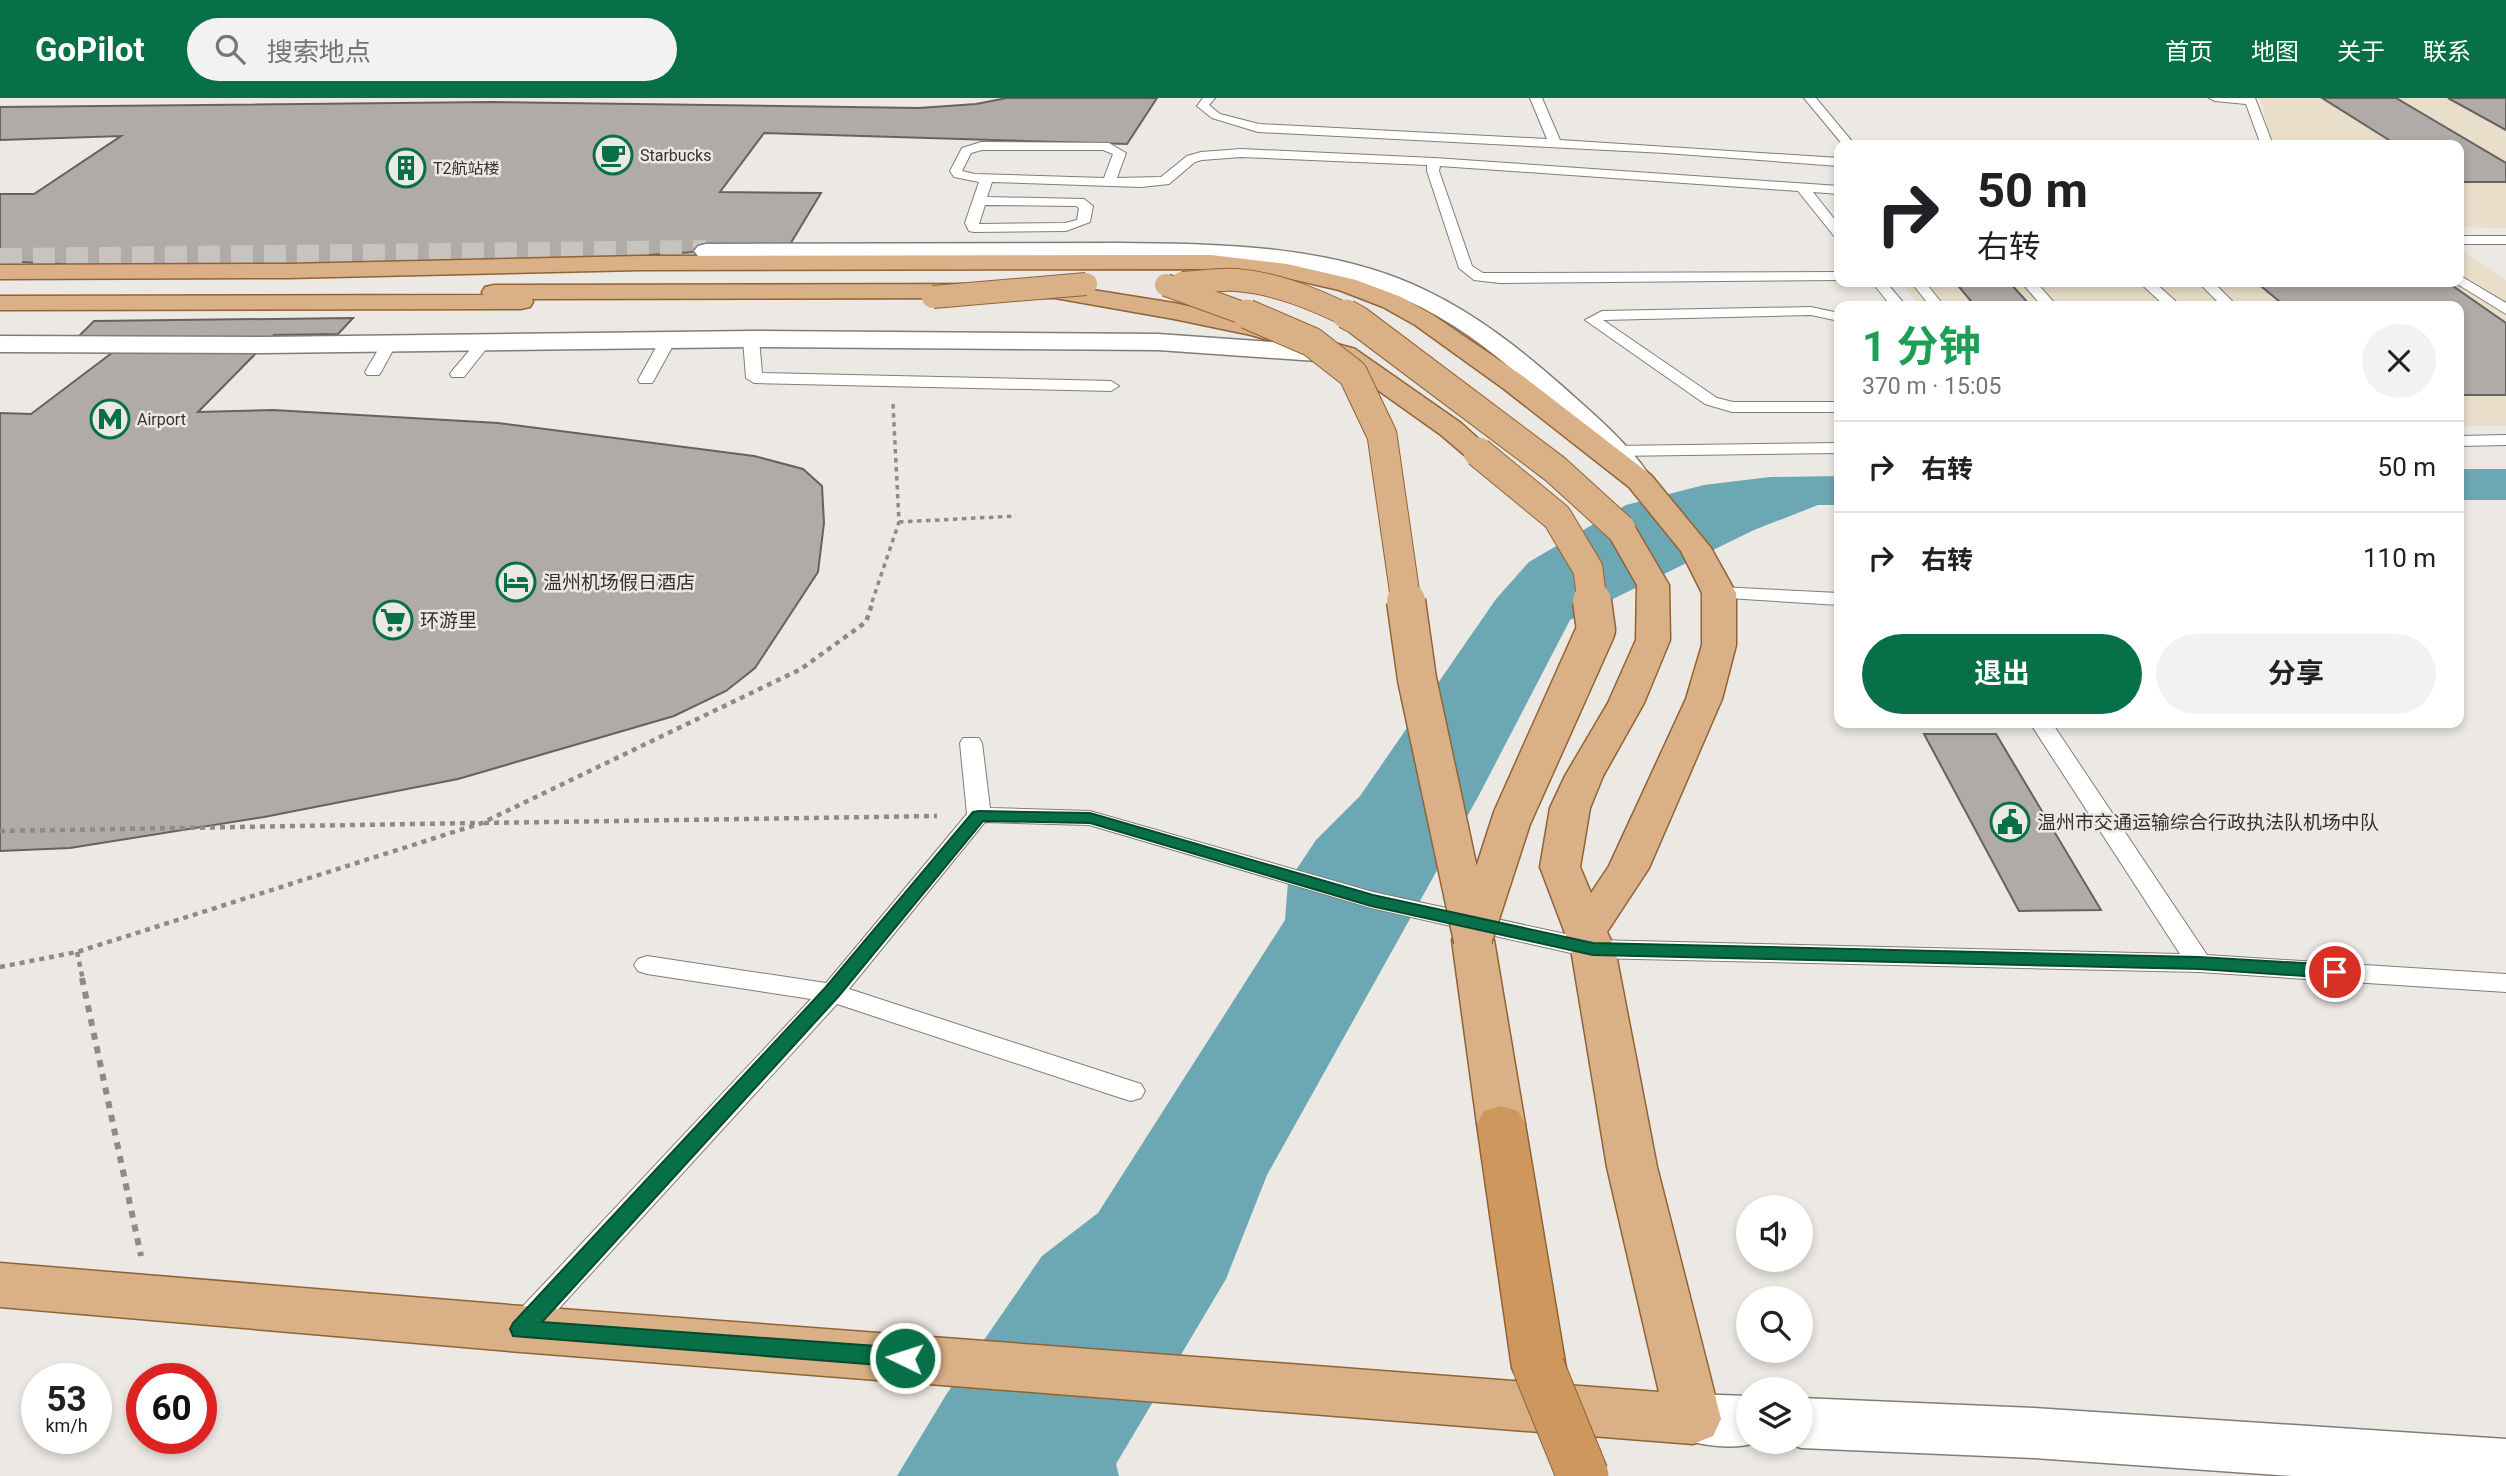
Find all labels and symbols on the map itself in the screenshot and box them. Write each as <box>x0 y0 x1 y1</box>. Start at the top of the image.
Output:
cafe icon: Starbucks <box>592 134 634 176</box>
place label: Starbucks <box>640 146 711 165</box>
building icon: T2航站楼 <box>385 147 427 189</box>
place label: T2航站楼 <box>433 159 500 178</box>
metro station icon: Airport <box>89 398 131 440</box>
place label: Airport <box>137 410 186 429</box>
hotel icon: 温州机场假日酒店 <box>495 561 537 603</box>
place label: 温州机场假日酒店 <box>543 571 695 594</box>
supermarket icon: 环游里 <box>372 599 414 641</box>
place label: 环游里 <box>420 609 477 632</box>
public building icon: 温州市交通运输综合行政执法队机场中队 <box>1989 801 2031 843</box>
place label: 温州市交通运输综合行政执法队机场中队 <box>2037 811 2379 834</box>
pin <box>2305 942 2365 1002</box>
position arrow <box>868 1321 942 1395</box>
speed limit sign: 60 <box>126 1363 217 1454</box>

